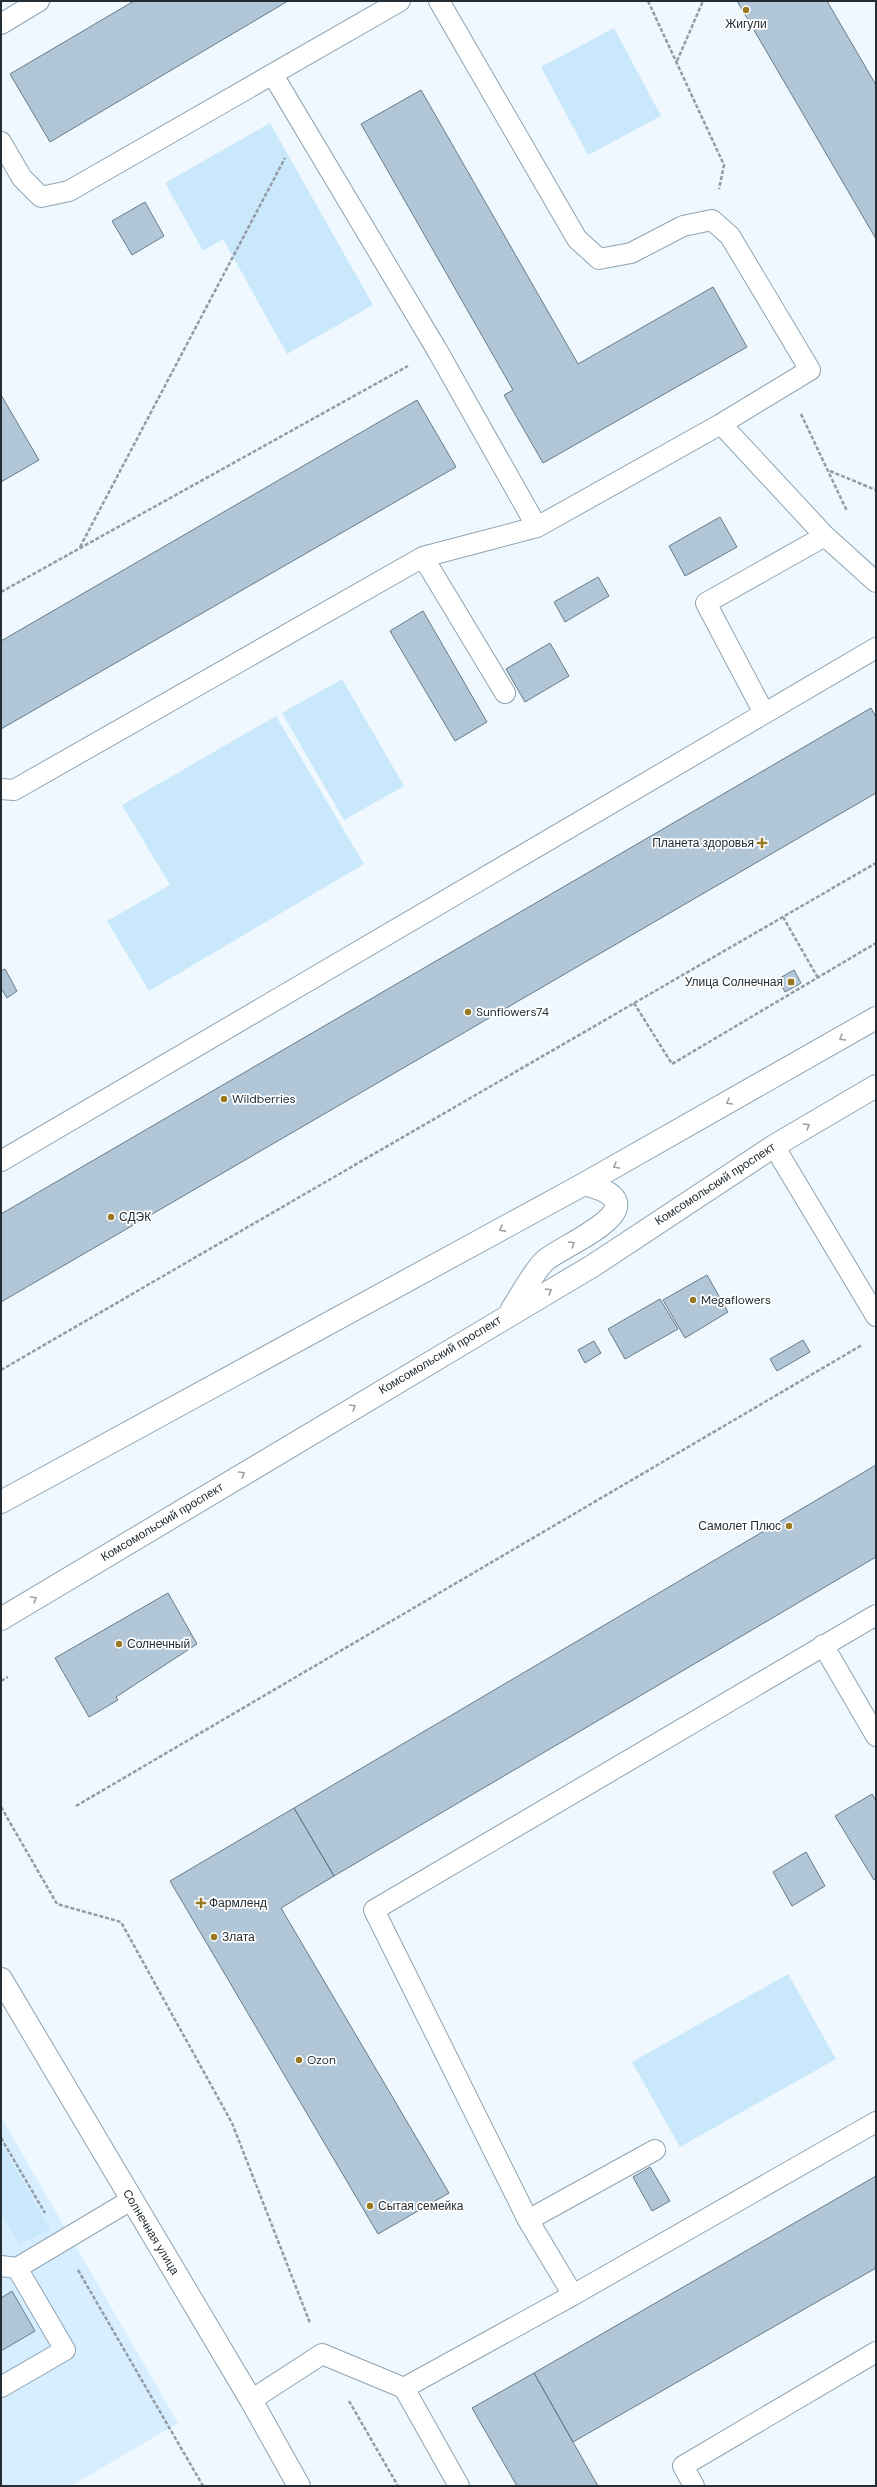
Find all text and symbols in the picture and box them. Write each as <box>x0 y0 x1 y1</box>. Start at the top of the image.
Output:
marker: Жигули <box>741 5 751 15</box>
place label: Жигули <box>725 16 767 32</box>
place label: Планета здоровья <box>652 835 754 851</box>
marker: Планета здоровья <box>757 838 767 848</box>
place label: Улица Солнечная <box>685 974 783 990</box>
marker: Улица Солнечная <box>786 977 796 987</box>
place label: Sunflowers74 <box>476 1004 549 1020</box>
marker: Sunflowers74 <box>463 1007 473 1017</box>
one-way arrow <box>839 1033 846 1040</box>
place label: Wildberries <box>232 1091 296 1107</box>
marker: Wildberries <box>219 1094 229 1104</box>
one-way arrow <box>726 1097 733 1105</box>
one-way arrow <box>803 1124 810 1131</box>
street label: Комсомольский проспект <box>652 1139 779 1229</box>
one-way arrow <box>613 1162 620 1169</box>
place label: СДЭК <box>119 1209 151 1225</box>
marker: СДЭК <box>106 1212 116 1222</box>
one-way arrow <box>499 1224 506 1232</box>
one-way arrow <box>568 1242 575 1249</box>
one-way arrow <box>545 1288 552 1295</box>
place label: Megaflowers <box>701 1292 771 1308</box>
marker: Megaflowers <box>688 1295 698 1305</box>
street label: Комсомольский проспект <box>376 1312 505 1398</box>
one-way arrow <box>349 1405 356 1412</box>
one-way arrow <box>238 1472 245 1479</box>
street label: Комсомольский проспект <box>98 1479 227 1565</box>
place label: Самолет Плюс <box>698 1518 781 1534</box>
marker: Самолет Плюс <box>784 1521 794 1531</box>
one-way arrow <box>30 1596 37 1604</box>
place label: Солнечный <box>127 1636 190 1652</box>
marker: Солнечный <box>114 1639 124 1649</box>
place label: Фармленд <box>209 1895 267 1911</box>
marker: Фармленд <box>196 1898 206 1908</box>
place label: Злата <box>222 1929 255 1945</box>
marker: Злата <box>209 1932 219 1942</box>
place label: Ozon <box>307 2052 336 2068</box>
marker: Ozon <box>294 2055 304 2065</box>
street label: Солнечная улица <box>119 2186 183 2278</box>
place label: Сытая семейка <box>378 2198 464 2214</box>
marker: Сытая семейка <box>365 2201 375 2211</box>

